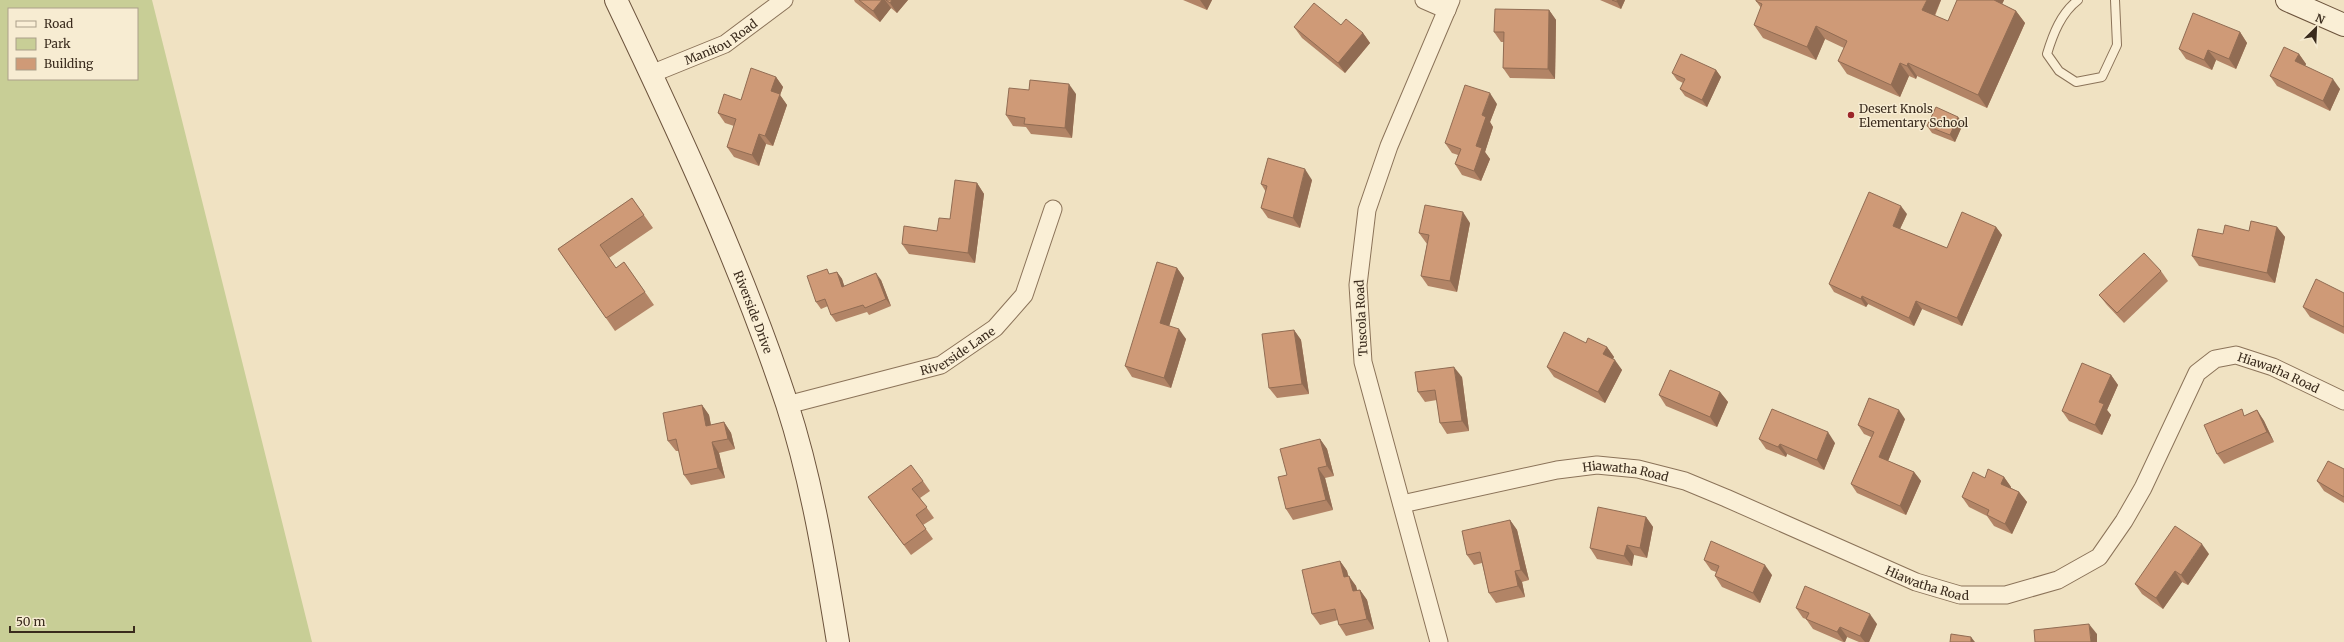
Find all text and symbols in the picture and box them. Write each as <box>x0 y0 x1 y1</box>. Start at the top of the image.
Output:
legend <box>8 8 138 80</box>
north arrow <box>2296 8 2336 48</box>
text: N <box>2313 11 2327 27</box>
street label: Manitou Road <box>682 15 760 67</box>
text: Road <box>44 16 73 31</box>
text: Park <box>44 36 71 51</box>
text: Building <box>44 56 94 71</box>
place label: Desert Knols Elementary School <box>1859 101 1969 130</box>
marker: Desert Knols Elementary School <box>1846 110 1856 120</box>
street label: Riverside Drive <box>731 268 776 355</box>
street label: Tuscola Road <box>1352 279 1370 357</box>
street label: Riverside Lane <box>918 323 997 378</box>
street label: Hiawatha Road <box>2236 349 2322 396</box>
street label: Hiawatha Road <box>1582 457 1670 484</box>
street label: Hiawatha Road <box>1883 562 1969 603</box>
scale bar <box>10 608 134 634</box>
text: 50 m <box>16 614 45 629</box>

